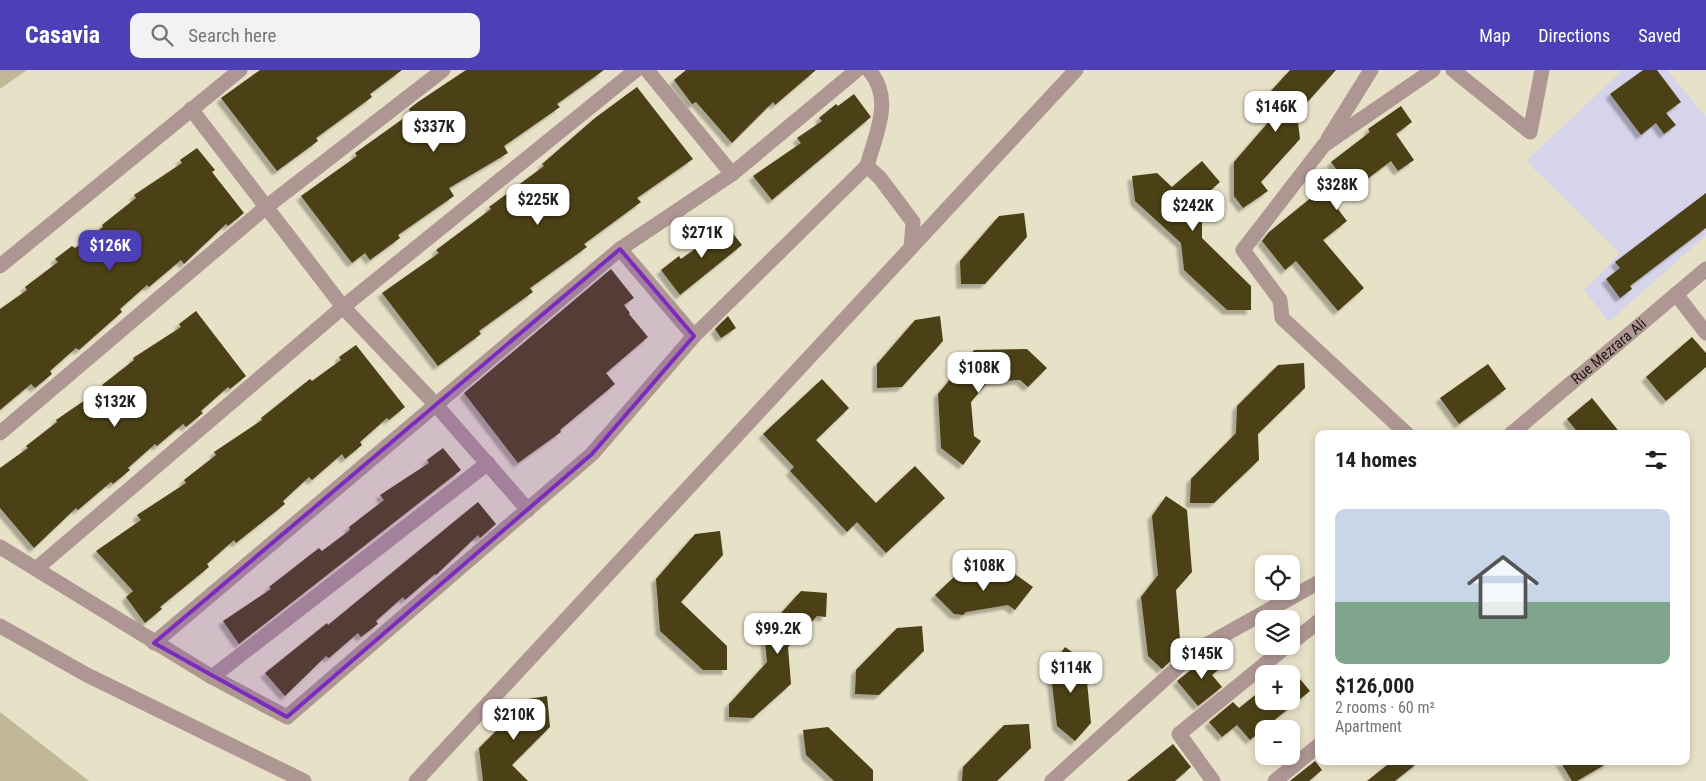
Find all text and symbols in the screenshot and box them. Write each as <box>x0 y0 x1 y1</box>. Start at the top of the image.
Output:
search box <box>130 13 480 58</box>
text: Casavia <box>25 21 100 49</box>
icon: search <box>148 21 176 49</box>
text: Search here <box>188 24 277 47</box>
text: Map <box>1479 25 1510 46</box>
text: Directions <box>1538 25 1610 46</box>
text: Saved <box>1638 25 1681 46</box>
pin: $146K <box>1241 90 1311 133</box>
text: $146K <box>1255 97 1297 116</box>
pin: $337K <box>399 111 469 153</box>
text: $337K <box>413 117 455 136</box>
pin: $328K <box>1302 168 1372 211</box>
text: $328K <box>1316 175 1358 194</box>
pin: $225K <box>503 184 573 226</box>
text: $225K <box>517 190 559 209</box>
pin: $242K <box>1158 190 1228 232</box>
text: $242K <box>1172 196 1214 215</box>
pin: $271K <box>667 216 737 259</box>
text: $271K <box>681 223 723 242</box>
pin: $126K <box>75 230 145 272</box>
text: $126K <box>89 236 131 255</box>
street label: Rue Mezrara Ali <box>1568 315 1650 388</box>
pin: $108K <box>944 352 1014 394</box>
text: $108K <box>958 358 1000 377</box>
pin: $132K <box>80 386 150 428</box>
text: $132K <box>94 392 136 411</box>
icon: filters <box>1642 446 1670 474</box>
text: 14 homes <box>1335 448 1417 472</box>
icon: home <box>1458 542 1548 632</box>
pin: $108K <box>949 550 1019 592</box>
map controls <box>1255 555 1300 765</box>
button: locate <box>1255 555 1300 600</box>
text: $108K <box>963 556 1005 575</box>
button: layers <box>1255 610 1300 655</box>
pin: $99.2K <box>737 612 819 655</box>
text: $99.2K <box>755 619 801 638</box>
pin: $145K <box>1167 638 1237 680</box>
text: $145K <box>1181 644 1223 663</box>
pin: $114K <box>1036 652 1106 694</box>
text: $114K <box>1050 658 1092 677</box>
button: + <box>1255 665 1300 710</box>
text: $126,000 <box>1335 674 1414 698</box>
pin: $210K <box>479 698 549 741</box>
text: 2 rooms · 60 m² <box>1335 698 1435 717</box>
text: $210K <box>493 705 535 724</box>
text: Apartment <box>1335 717 1402 736</box>
button: − <box>1255 720 1300 765</box>

